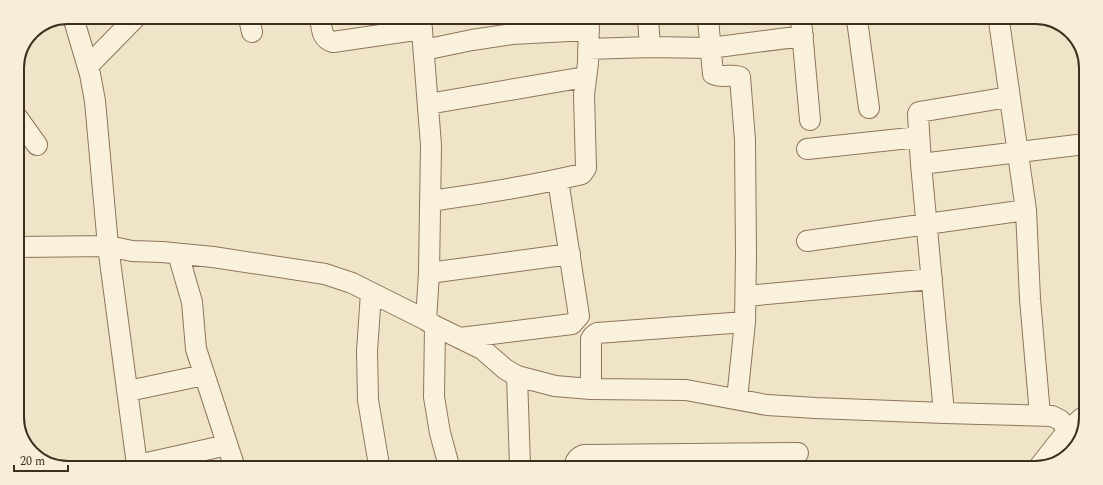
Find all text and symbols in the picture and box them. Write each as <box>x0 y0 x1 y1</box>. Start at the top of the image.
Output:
scale bar <box>14 447 68 473</box>
text: 20 m <box>20 452 45 471</box>

